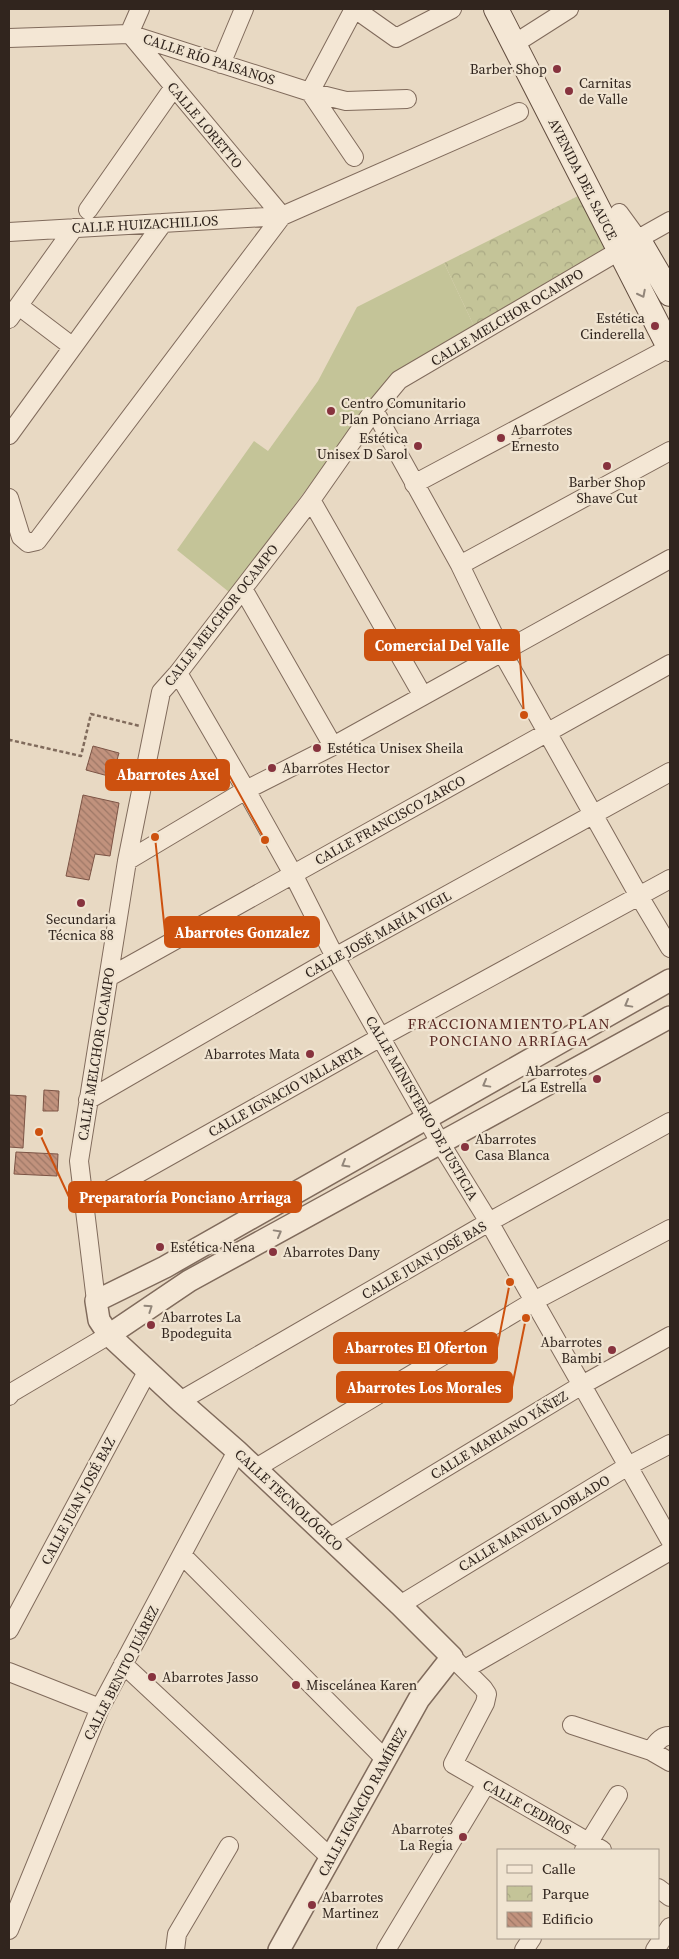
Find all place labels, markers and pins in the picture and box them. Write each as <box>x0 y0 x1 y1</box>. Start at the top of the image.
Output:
place label: Barber Shop <box>470 59 547 79</box>
marker: Barber Shop <box>551 63 563 75</box>
place label: Carnitas de Valle <box>579 73 631 109</box>
marker: Carnitas de Valle <box>563 85 575 97</box>
place label: Estética Cinderella <box>580 308 646 344</box>
marker: Estética Cinderella <box>649 320 661 332</box>
place label: Centro Comunitario Plan Ponciano Arriaga <box>341 393 481 429</box>
marker: Centro Comunitario Plan Ponciano Arriaga <box>325 405 337 417</box>
place label: Abarrotes Ernesto <box>511 420 572 456</box>
place label: Estética Unisex D Sarol <box>317 428 409 464</box>
marker: Abarrotes Ernesto <box>495 432 507 444</box>
marker: Estética Unisex D Sarol <box>412 440 424 452</box>
marker: Barber Shop Shave Cut <box>601 460 613 472</box>
place label: Barber Shop Shave Cut <box>568 472 646 508</box>
callout: Comercial Del Valle <box>365 630 519 660</box>
place label: Estética Unisex Sheila <box>327 738 464 758</box>
marker: Estética Unisex Sheila <box>311 742 323 754</box>
place label: Abarrotes Hector <box>282 758 390 778</box>
callout: Abarrotes Axel <box>106 760 229 790</box>
marker: Abarrotes Hector <box>266 762 278 774</box>
marker: Secundaria Técnica 88 <box>75 897 87 909</box>
place label: Secundaria Técnica 88 <box>46 909 117 945</box>
callout: Abarrotes Gonzalez <box>165 917 319 947</box>
place label: Abarrotes Mata <box>204 1044 301 1064</box>
marker: Abarrotes Mata <box>304 1048 316 1060</box>
place label: Abarrotes La Estrella <box>521 1061 588 1097</box>
marker: Abarrotes La Estrella <box>591 1073 603 1085</box>
place label: Abarrotes Casa Blanca <box>475 1129 550 1165</box>
marker: Abarrotes Casa Blanca <box>459 1141 471 1153</box>
callout: Preparatoría Ponciano Arriaga <box>69 1182 301 1212</box>
place label: Estética Nena <box>170 1237 256 1257</box>
marker: Estética Nena <box>154 1241 166 1253</box>
place label: Abarrotes Dany <box>283 1242 381 1262</box>
marker: Abarrotes Dany <box>267 1246 279 1258</box>
place label: Abarrotes La Bpodeguita <box>161 1307 242 1343</box>
marker: Abarrotes La Bpodeguita <box>145 1319 157 1331</box>
place label: Abarrotes Bambi <box>541 1332 602 1368</box>
callout: Abarrotes El Oferton <box>334 1333 497 1363</box>
marker: Abarrotes Bambi <box>606 1344 618 1356</box>
callout: Abarrotes Los Morales <box>337 1372 512 1402</box>
place label: Abarrotes Jasso <box>162 1667 259 1687</box>
marker: Abarrotes Jasso <box>146 1671 158 1683</box>
place label: Miscelánea Karen <box>306 1675 418 1695</box>
marker: Miscelánea Karen <box>290 1679 302 1691</box>
place label: Abarrotes La Regia <box>392 1819 454 1855</box>
marker: Abarrotes La Regia <box>457 1831 469 1843</box>
place label: Abarrotes Martinez <box>322 1887 383 1923</box>
marker: Abarrotes Martinez <box>306 1899 318 1911</box>

